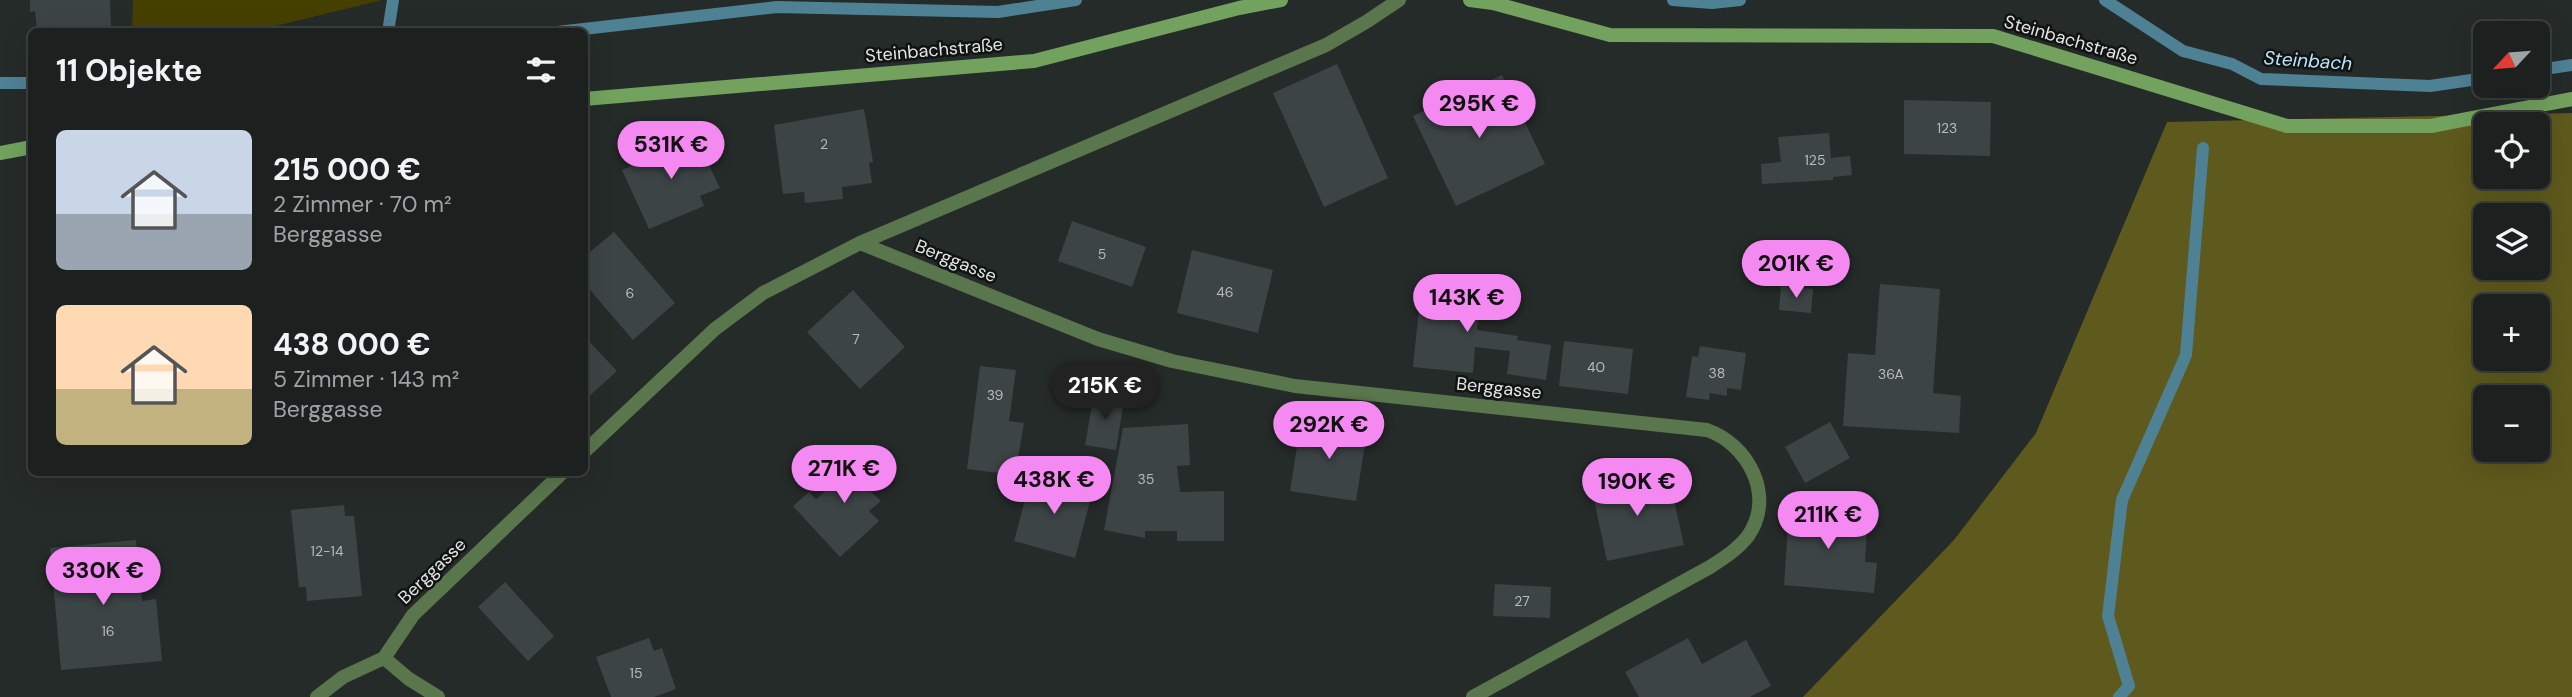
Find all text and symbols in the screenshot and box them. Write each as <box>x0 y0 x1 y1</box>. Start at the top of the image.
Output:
street label: Steinbachstraße <box>2001 9 2141 71</box>
north arrow <box>2473 21 2550 98</box>
map controls <box>2473 21 2550 462</box>
street label: Steinbachstraße <box>864 32 1004 68</box>
water label: Steinbach <box>2263 45 2353 76</box>
text: 11 Objekte <box>56 51 202 90</box>
icon: filters <box>522 51 560 89</box>
pin: 295K € <box>1422 80 1536 140</box>
text: 295K € <box>1439 88 1519 118</box>
button: locate <box>2473 112 2550 189</box>
house number: 123 <box>1937 119 1957 137</box>
pin: 531K € <box>614 122 728 181</box>
text: 531K € <box>634 129 708 159</box>
house number: 2 <box>820 135 828 153</box>
text: 215 000 € <box>273 150 421 189</box>
house number: 125 <box>1805 151 1825 169</box>
icon: home <box>112 158 196 242</box>
text: 2 Zimmer · 70 m² <box>273 189 452 219</box>
button: layers <box>2473 203 2550 280</box>
text: Berggasse <box>273 219 383 249</box>
street label: Berggasse <box>912 234 1000 288</box>
pin: 201K € <box>1739 240 1853 300</box>
house number: 5 <box>1098 245 1106 263</box>
text: 201K € <box>1758 248 1834 278</box>
pin: 143K € <box>1410 274 1524 334</box>
text: 143K € <box>1429 282 1505 312</box>
house number: 46 <box>1216 283 1234 301</box>
house number: 6 <box>626 284 634 302</box>
button: + <box>2473 294 2550 371</box>
text: 438 000 € <box>273 325 431 364</box>
house number: 7 <box>852 330 860 348</box>
icon: home <box>112 333 196 417</box>
house number: 40 <box>1587 358 1605 376</box>
pin: 215K € <box>1048 362 1162 422</box>
text: 5 Zimmer · 143 m² <box>273 364 459 394</box>
house number: 38 <box>1709 364 1725 382</box>
house number: 36A <box>1878 365 1904 383</box>
text: 215K € <box>1068 370 1142 400</box>
street label: Berggasse <box>1455 372 1543 404</box>
button: − <box>2473 385 2550 462</box>
house number: 39 <box>987 386 1004 404</box>
text: Berggasse <box>273 394 383 424</box>
pin: 292K € <box>1272 402 1386 461</box>
text: 292K € <box>1289 409 1369 439</box>
pin: 271K € <box>787 446 901 505</box>
text: 271K € <box>808 453 880 483</box>
pin: 438K € <box>997 456 1111 516</box>
pin: 190K € <box>1580 458 1694 518</box>
text: 438K € <box>1013 464 1095 494</box>
text: 190K € <box>1598 466 1676 496</box>
house number: 35 <box>1138 470 1154 488</box>
pin: 211K € <box>1771 491 1885 551</box>
text: 211K € <box>1794 499 1862 529</box>
street label: Berggasse <box>393 533 471 609</box>
house number: 12-14 <box>311 542 344 560</box>
pin: 330K € <box>46 548 160 607</box>
text: 330K € <box>62 555 144 585</box>
house number: 27 <box>1514 592 1530 610</box>
house number: 16 <box>101 622 115 640</box>
house number: 15 <box>630 664 642 682</box>

